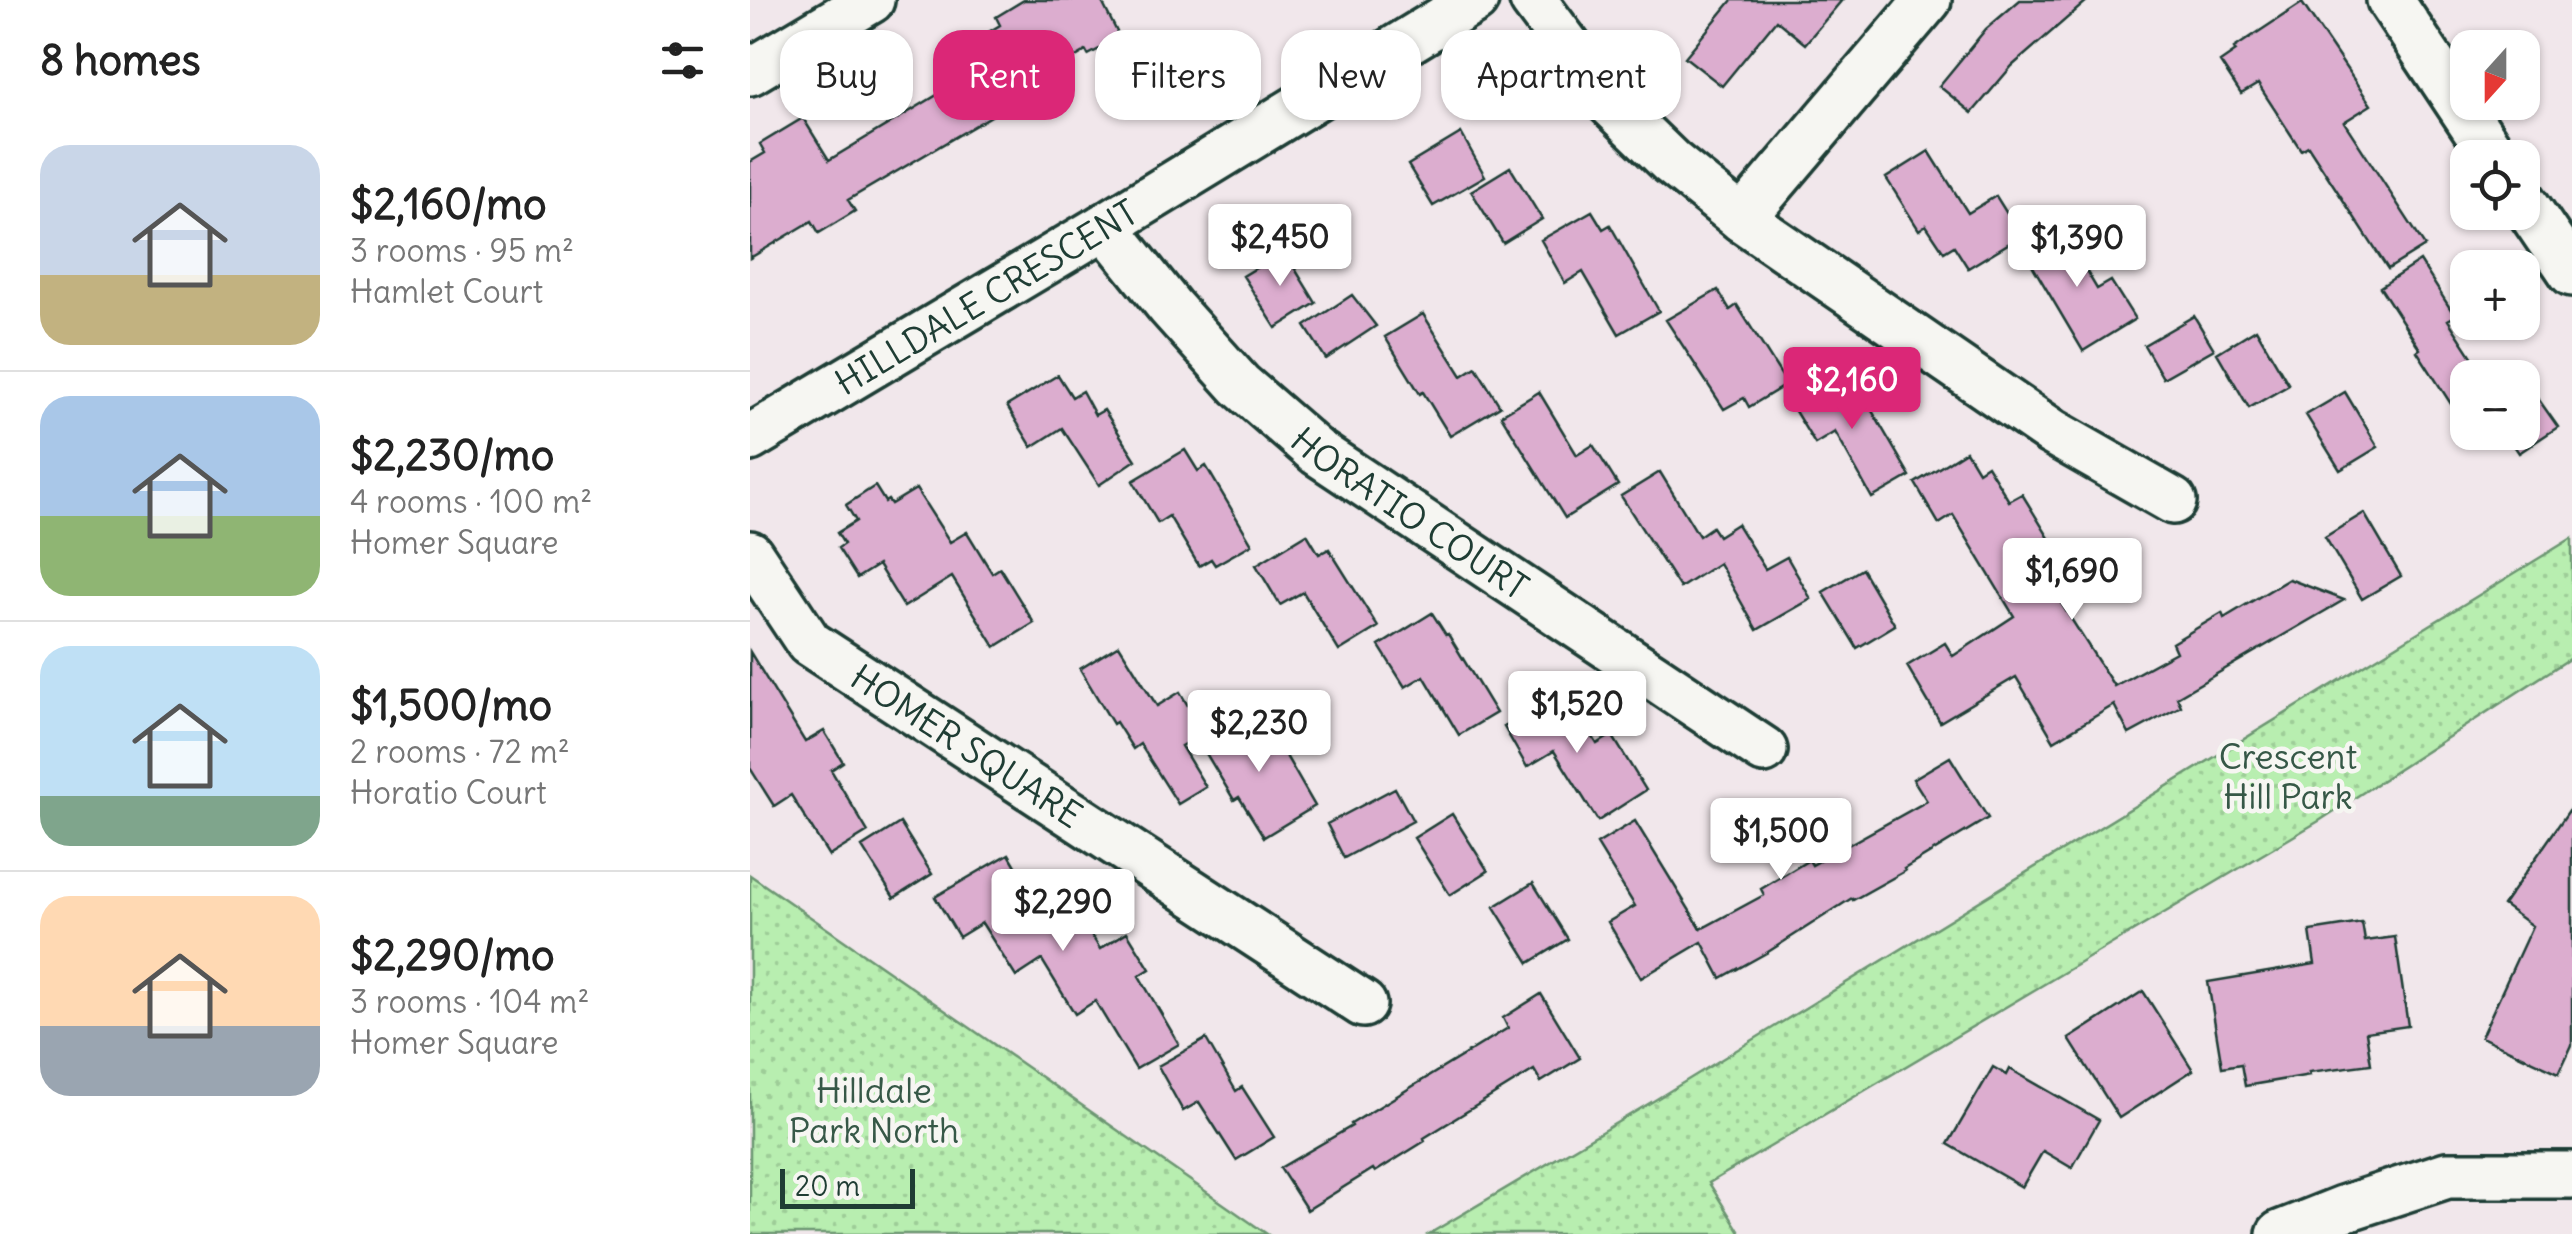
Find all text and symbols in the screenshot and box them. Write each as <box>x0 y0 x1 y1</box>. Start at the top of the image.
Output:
chip: Buy <box>780 30 913 120</box>
chip: Rent <box>933 30 1075 120</box>
chip: Filters <box>1095 30 1261 120</box>
chip: New <box>1281 30 1421 120</box>
chip: Apartment <box>1441 30 1681 120</box>
north arrow <box>2450 30 2540 120</box>
map controls <box>2450 30 2540 450</box>
icon: filters <box>655 33 710 88</box>
text: 8 homes <box>40 34 201 86</box>
button: locate <box>2450 140 2540 230</box>
text: $2,160/mo <box>350 178 547 230</box>
icon: home <box>120 185 240 305</box>
street label: HILLDALE CRESCENT <box>827 190 1145 404</box>
pin: $2,450 <box>1199 204 1361 289</box>
pin: $1,390 <box>1996 205 2158 290</box>
text: $2,450 <box>1230 216 1330 257</box>
text: $1,390 <box>2030 217 2124 258</box>
text: 3 rooms · 95 m² <box>350 230 574 271</box>
button: + <box>2450 250 2540 340</box>
text: Hamlet Court <box>350 271 543 312</box>
pin: $2,160 <box>1771 347 1933 432</box>
text: $2,160 <box>1806 359 1898 400</box>
button: − <box>2450 360 2540 450</box>
street label: HORATIO COURT <box>1282 418 1537 609</box>
text: $2,230/mo <box>350 429 554 481</box>
icon: home <box>120 436 240 556</box>
text: 4 rooms · 100 m² <box>350 481 592 522</box>
text: Homer Square <box>350 522 559 563</box>
pin: $1,690 <box>1991 538 2153 623</box>
text: $1,690 <box>2025 550 2119 591</box>
street label: HOMER SQUARE <box>843 654 1091 837</box>
pin: $1,520 <box>1496 671 1658 756</box>
text: $1,500/mo <box>350 679 552 731</box>
text: $1,520 <box>1530 683 1624 724</box>
icon: home <box>120 686 240 806</box>
pin: $2,230 <box>1178 690 1340 775</box>
text: $2,230 <box>1210 702 1308 743</box>
text: 2 rooms · 72 m² <box>350 731 570 772</box>
park label: Crescent Hill Park <box>2219 734 2358 818</box>
text: Horatio Court <box>350 772 547 813</box>
pin: $1,500 <box>1700 798 1862 883</box>
text: $1,500 <box>1732 810 1830 851</box>
pin: $2,290 <box>982 869 1144 954</box>
text: $2,290 <box>1014 881 1112 922</box>
text: $2,290/mo <box>350 929 555 981</box>
icon: home <box>120 936 240 1056</box>
text: 3 rooms · 104 m² <box>350 981 589 1022</box>
text: Homer Square <box>350 1022 559 1063</box>
park label: Hilldale Park North <box>789 1068 959 1152</box>
scale bar <box>780 1164 915 1208</box>
text: 20 m <box>795 1168 860 1204</box>

